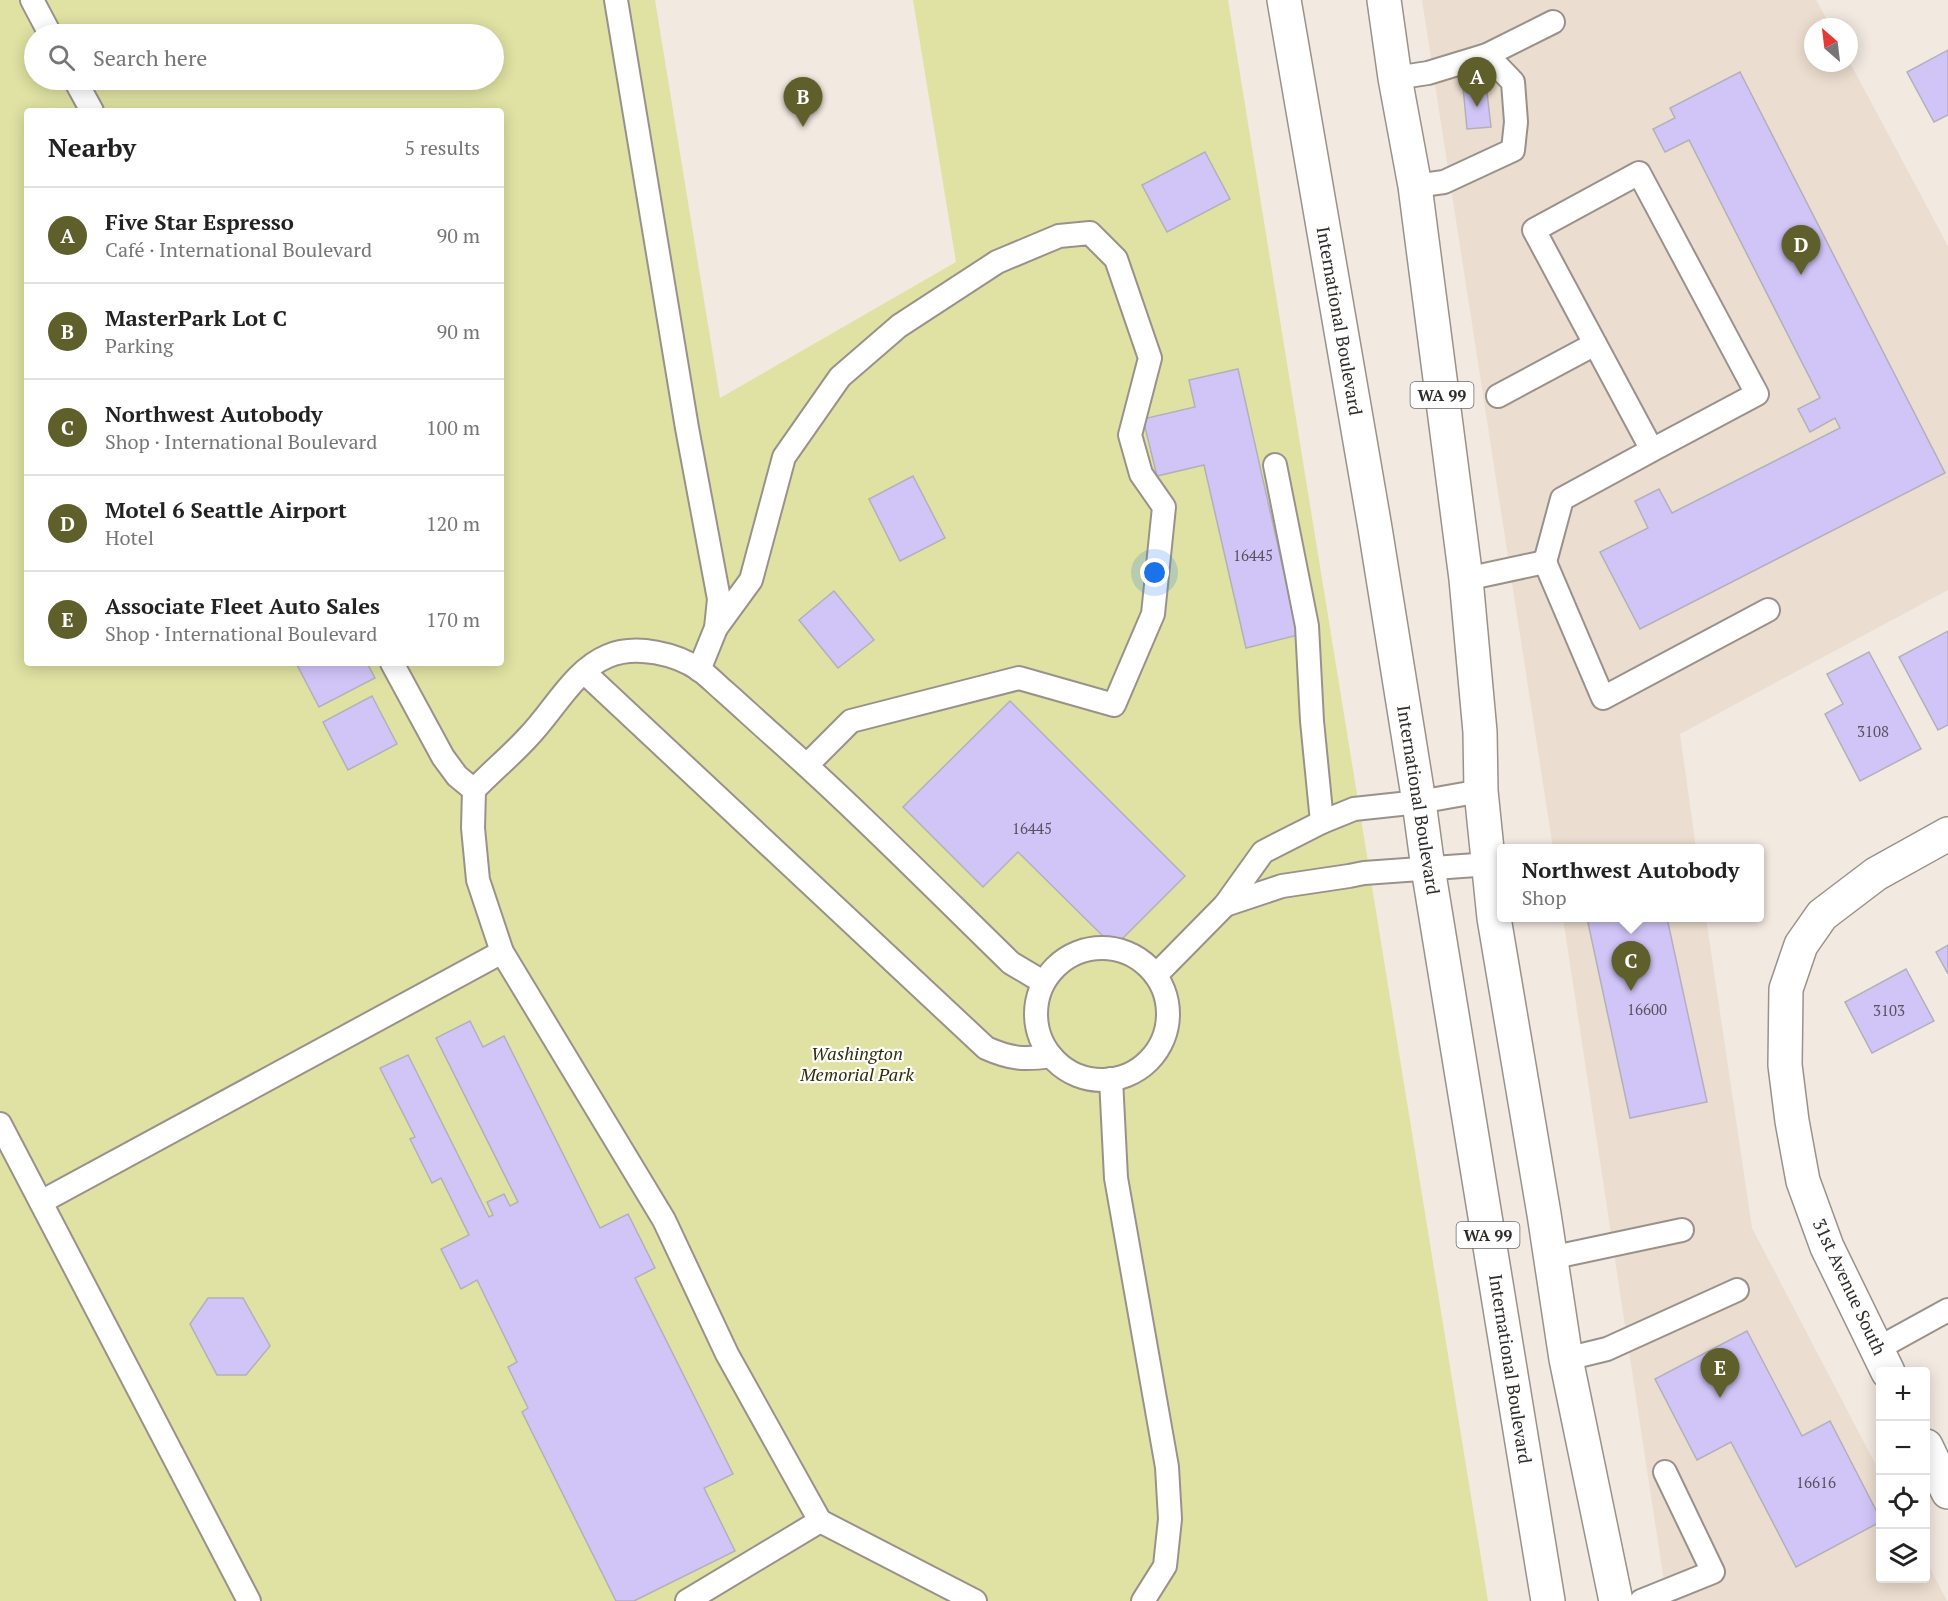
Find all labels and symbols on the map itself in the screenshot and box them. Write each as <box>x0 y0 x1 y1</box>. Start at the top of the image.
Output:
north arrow <box>1804 18 1858 72</box>
pin: A <box>1458 57 1496 107</box>
pin: B <box>784 78 822 127</box>
street label: International Boulevard <box>1312 224 1368 417</box>
pin: D <box>1782 226 1820 275</box>
road number: WA 99 <box>1410 382 1474 408</box>
house number: 16445 <box>1233 545 1273 565</box>
your location <box>1140 558 1169 587</box>
street label: International Boulevard <box>1392 703 1446 896</box>
house number: 3108 <box>1857 721 1889 741</box>
house number: 16445 <box>1012 818 1052 838</box>
pin: C <box>1612 942 1650 991</box>
house number: 16600 <box>1627 999 1667 1019</box>
house number: 3103 <box>1873 1000 1905 1020</box>
park label: Washington Memorial Park <box>799 1041 914 1086</box>
street label: 31st Avenue South <box>1808 1214 1892 1359</box>
road number: WA 99 <box>1456 1222 1520 1248</box>
street label: International Boulevard <box>1484 1272 1538 1465</box>
pin: E <box>1700 1348 1740 1398</box>
house number: 16616 <box>1796 1472 1836 1492</box>

